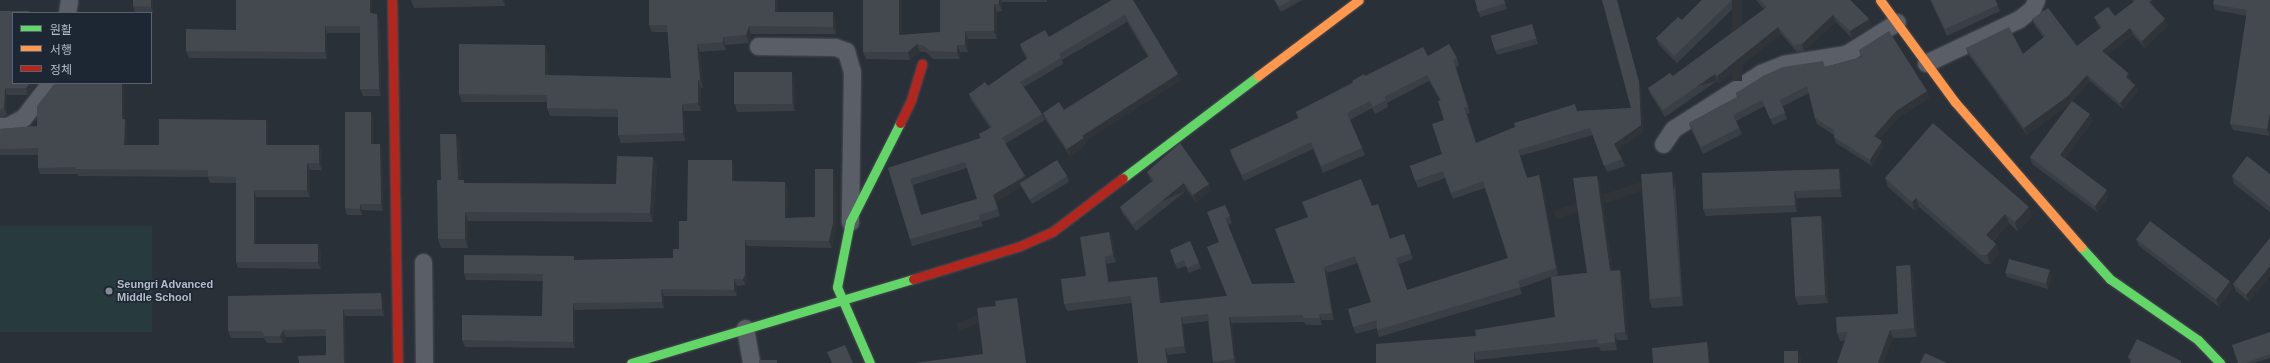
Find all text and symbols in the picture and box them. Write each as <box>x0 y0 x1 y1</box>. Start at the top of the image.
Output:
legend <box>12 12 152 84</box>
text: 원활 <box>50 23 72 37</box>
text: 서행 <box>50 43 72 57</box>
text: 정체 <box>50 63 72 77</box>
place label: Seungri Advanced Middle School <box>117 278 214 304</box>
marker: Seungri Advanced Middle School <box>104 286 114 296</box>

